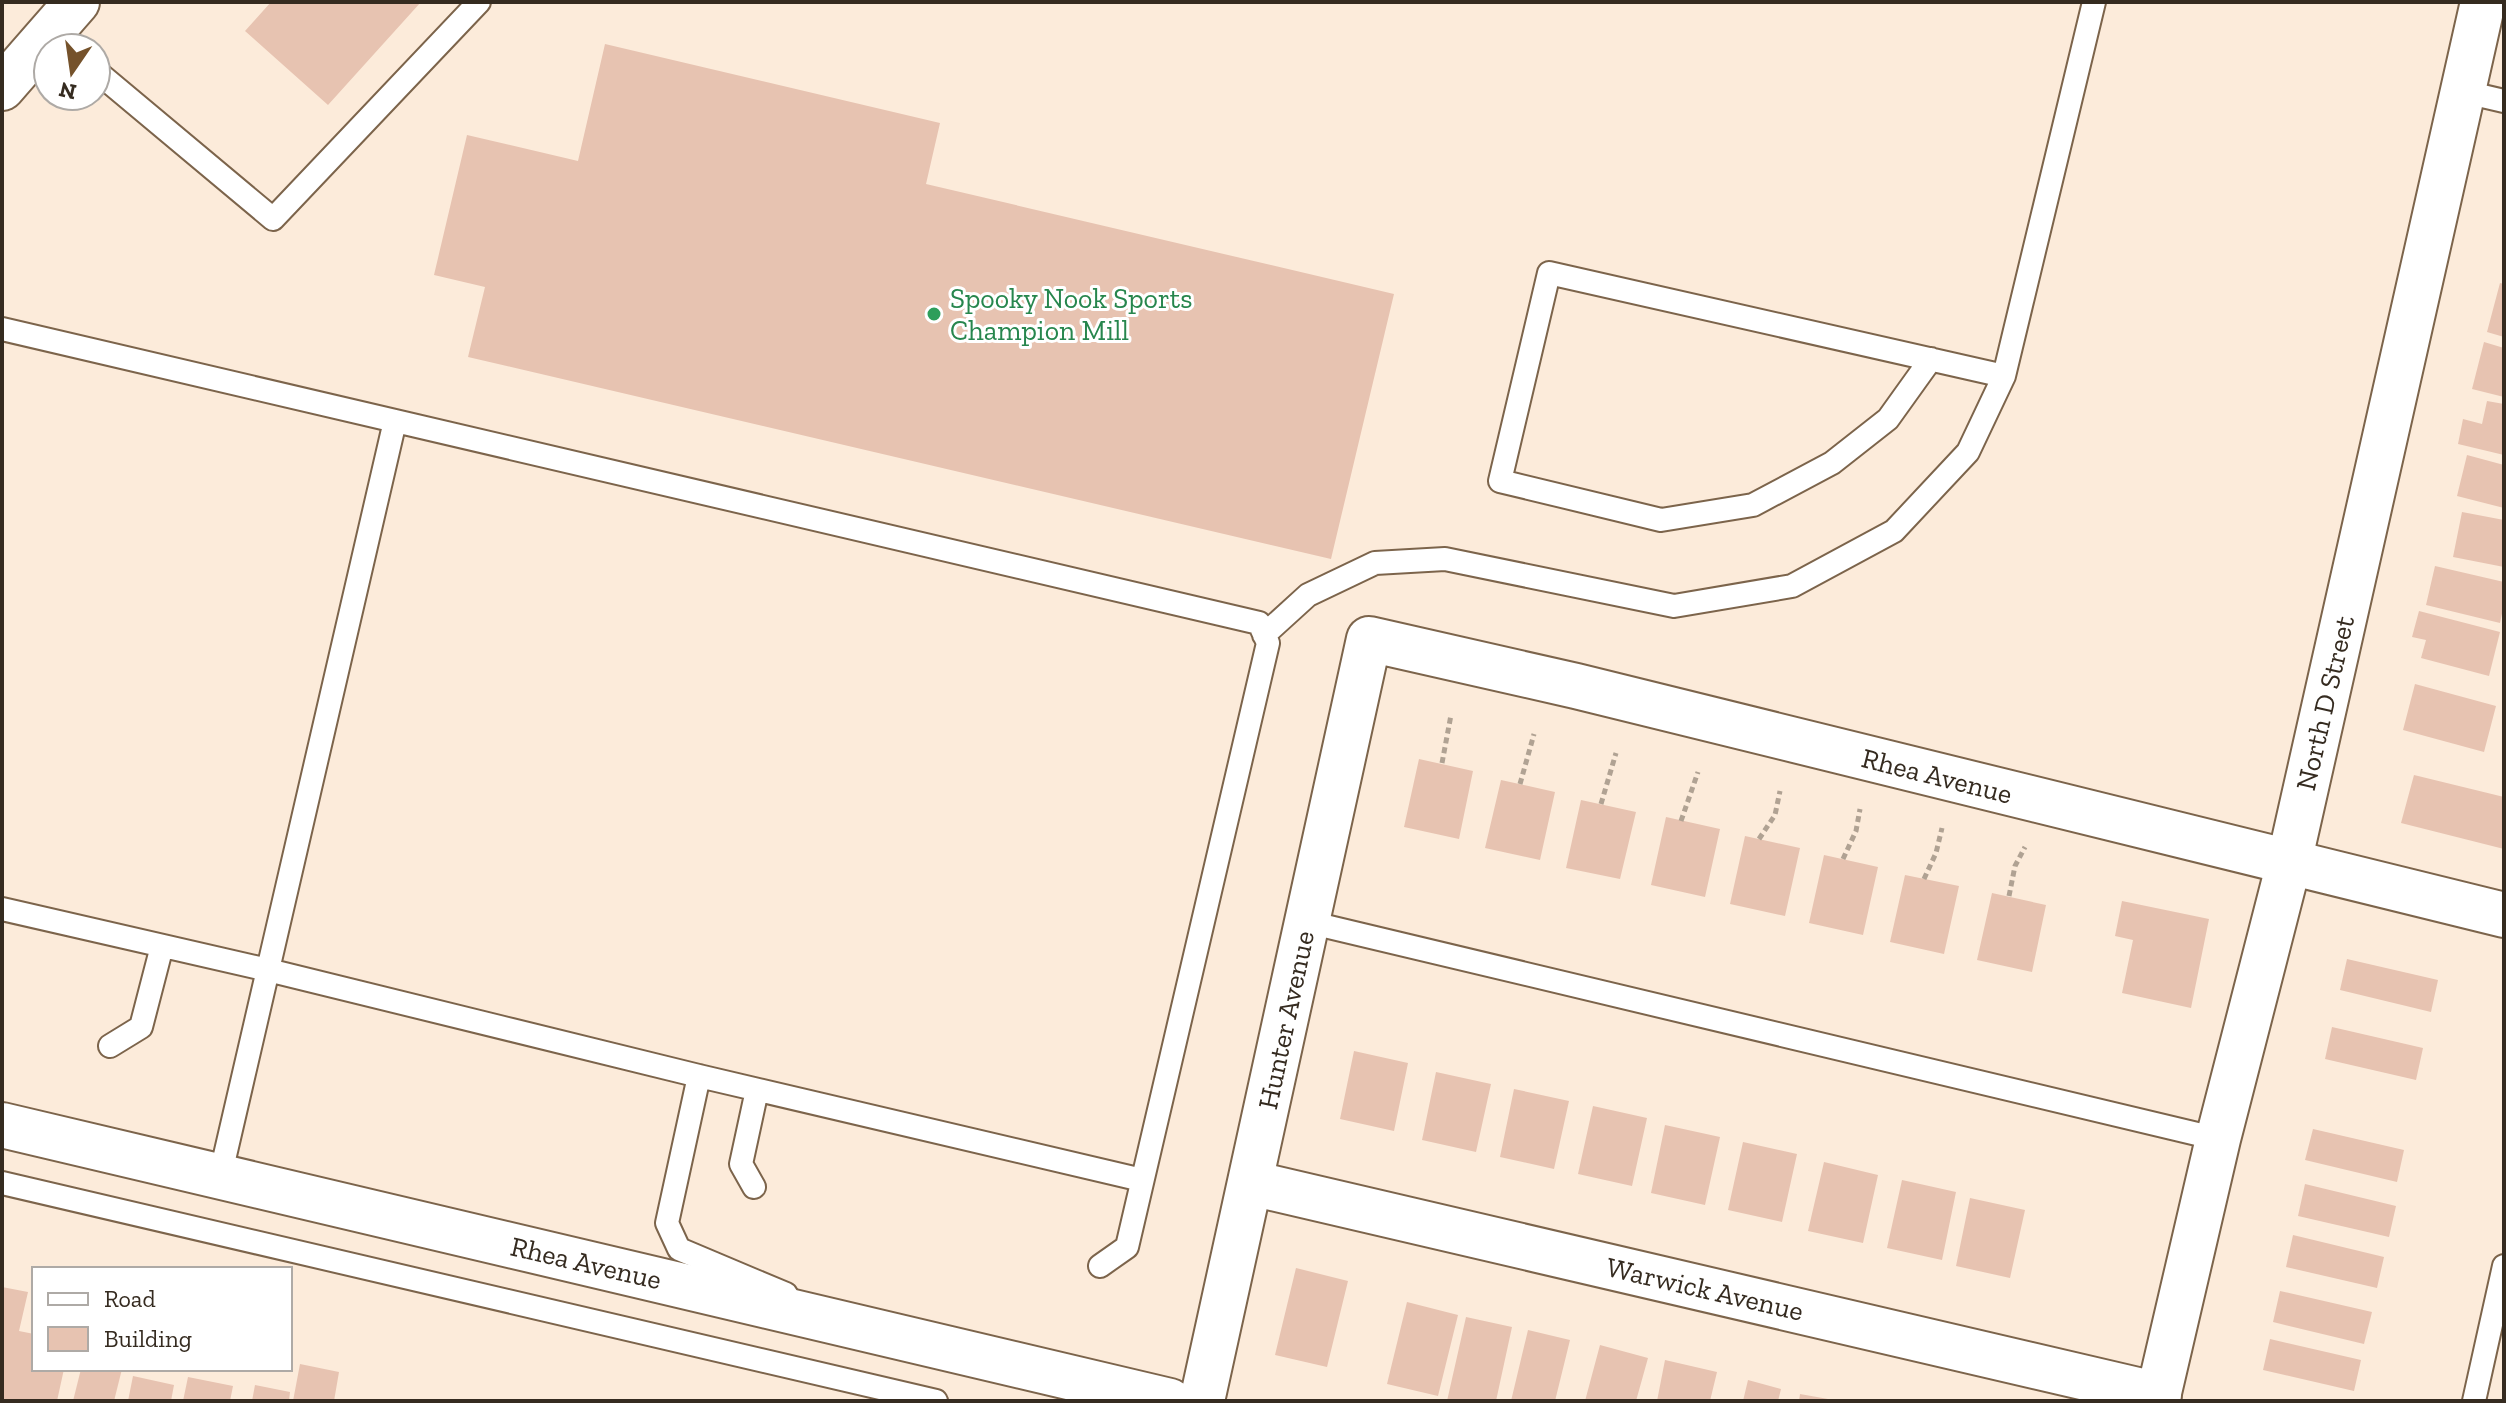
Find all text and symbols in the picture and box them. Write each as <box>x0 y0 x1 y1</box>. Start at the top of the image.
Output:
north arrow <box>32 32 112 112</box>
text: N <box>56 76 79 106</box>
place label: Spooky Nook Sports Champion Mill <box>950 282 1192 347</box>
marker: Spooky Nook Sports Champion Mill <box>925 305 943 323</box>
street label: North D Street <box>2289 612 2361 794</box>
street label: Rhea Avenue <box>1858 741 2016 811</box>
street label: Hunter Avenue <box>1251 928 1321 1112</box>
street label: Rhea Avenue <box>507 1230 665 1296</box>
street label: Warwick Avenue <box>1603 1250 1807 1328</box>
legend <box>32 1267 292 1371</box>
text: Road <box>104 1284 156 1313</box>
text: Building <box>104 1324 192 1353</box>

